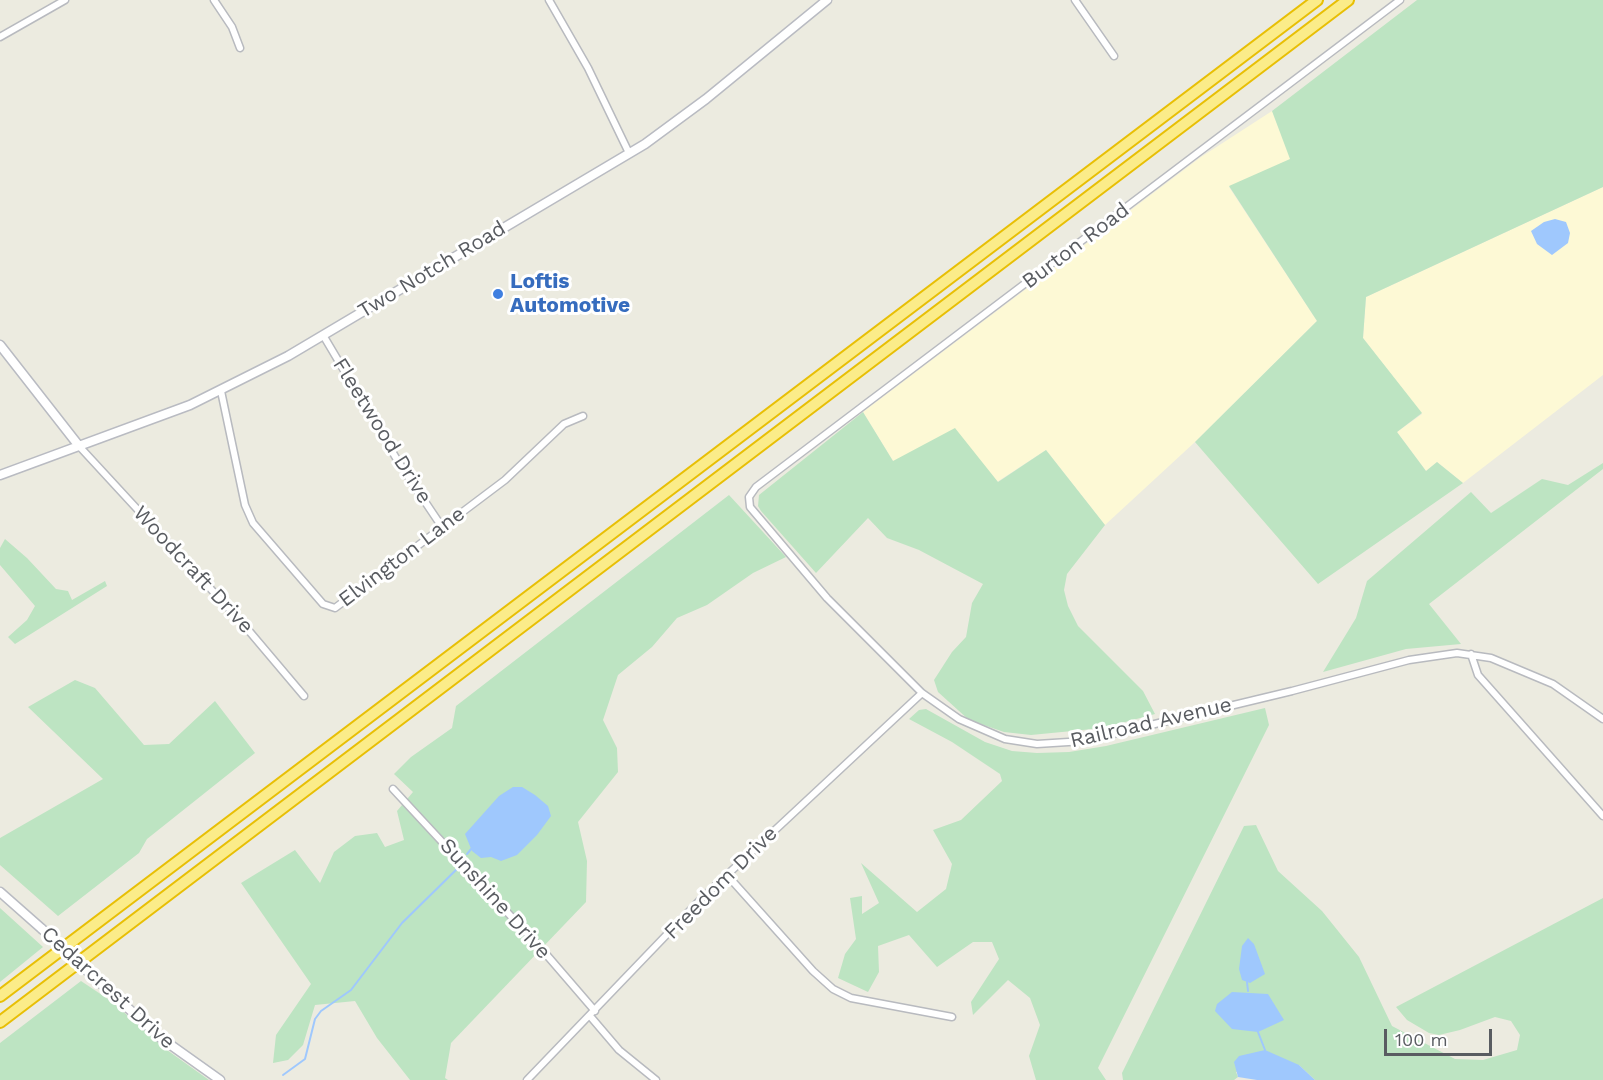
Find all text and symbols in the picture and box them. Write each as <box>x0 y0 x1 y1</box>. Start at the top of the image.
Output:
street label: Burton Road <box>1018 198 1134 294</box>
street label: Two Notch Road <box>354 216 510 324</box>
place label: Loftis Automotive <box>510 269 630 319</box>
marker: Loftis Automotive <box>491 287 505 301</box>
street label: Fleetwood Drive <box>327 354 437 508</box>
street label: Woodcraft Drive <box>128 501 258 639</box>
street label: Elvington Lane <box>334 501 470 613</box>
street label: Railroad Avenue <box>1068 692 1234 754</box>
street label: Freedom Drive <box>659 821 783 945</box>
street label: Sunshine Drive <box>434 834 556 964</box>
street label: Cedarcrest Drive <box>36 921 180 1055</box>
scale bar <box>1387 1017 1495 1055</box>
text: 100 m <box>1395 1029 1448 1050</box>

